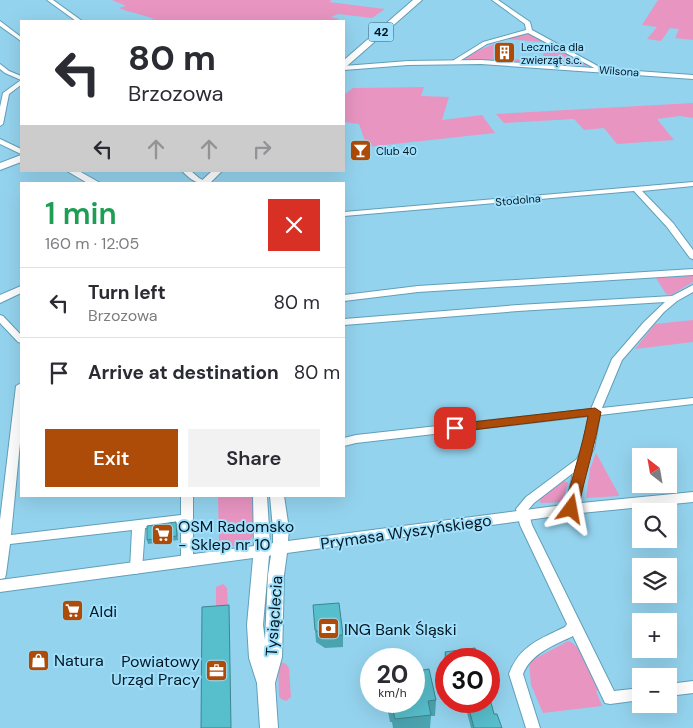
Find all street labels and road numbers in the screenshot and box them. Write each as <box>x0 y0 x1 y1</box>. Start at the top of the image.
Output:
road number: 42 <box>368 22 394 42</box>
street label: Wilsona <box>599 63 639 79</box>
street label: Stodolna <box>495 191 541 209</box>
street label: Prymasa Wyszyńskiego <box>319 510 493 554</box>
street label: Tysiąclecia <box>261 575 287 657</box>

